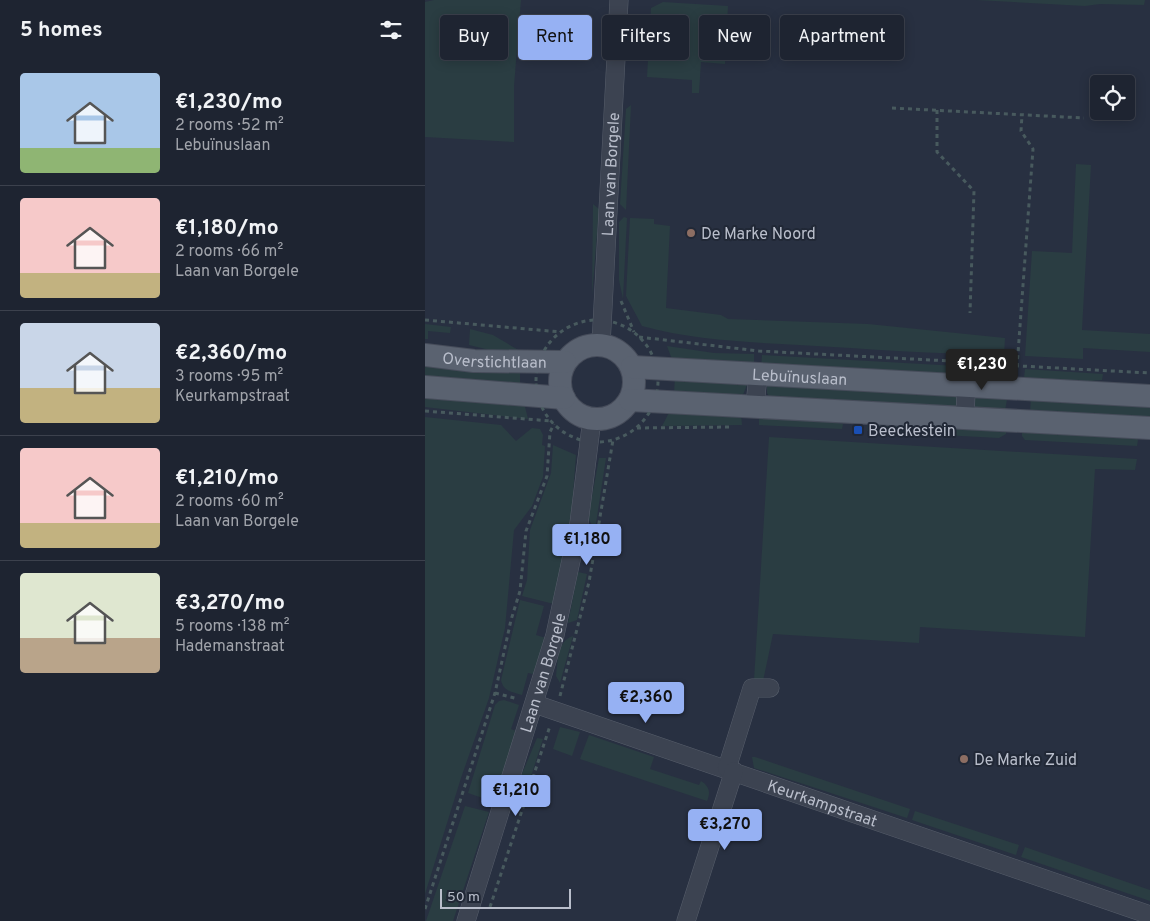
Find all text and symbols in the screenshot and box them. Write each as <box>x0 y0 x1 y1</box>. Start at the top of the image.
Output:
chip: Buy <box>440 15 508 60</box>
chip: Rent <box>518 15 592 60</box>
chip: Filters <box>602 15 689 60</box>
chip: New <box>699 15 770 60</box>
chip: Apartment <box>780 15 904 60</box>
icon: filters <box>377 16 405 44</box>
text: 5 homes <box>20 17 103 44</box>
map controls <box>1090 75 1135 120</box>
button: locate <box>1090 75 1135 120</box>
text: €1,230/mo <box>175 89 283 116</box>
icon: home <box>60 93 120 153</box>
street label: Laan van Borgele <box>599 112 625 237</box>
text: 2 rooms · 52 m² <box>175 116 284 136</box>
text: Lebuïnuslaan <box>175 136 270 156</box>
text: €1,180/mo <box>175 215 279 242</box>
icon: home <box>60 218 120 278</box>
place label: De Marke Noord <box>701 225 816 245</box>
marker: De Marke Noord <box>685 227 697 239</box>
text: 2 rooms · 66 m² <box>175 242 283 262</box>
text: Laan van Borgele <box>175 262 299 282</box>
text: €2,360/mo <box>175 340 287 367</box>
icon: home <box>60 343 120 403</box>
pin: €1,230 <box>941 348 1023 391</box>
street label: Overstichtlaan <box>441 349 547 374</box>
text: €1,230 <box>957 355 1007 375</box>
street label: Lebuïnuslaan <box>751 366 848 391</box>
text: 3 rooms · 95 m² <box>175 367 283 387</box>
text: Keurkampstraat <box>175 387 290 407</box>
place label: Beeckestein <box>868 422 956 442</box>
marker: Beeckestein <box>852 424 864 436</box>
text: €1,210/mo <box>175 465 279 492</box>
icon: home <box>60 468 120 528</box>
text: 2 rooms · 60 m² <box>175 492 284 512</box>
text: Laan van Borgele <box>175 512 299 532</box>
pin: €1,180 <box>546 524 628 566</box>
text: €1,180 <box>563 530 611 550</box>
text: €3,270/mo <box>175 590 285 617</box>
icon: home <box>60 593 120 653</box>
street label: Laan van Borgele <box>517 611 571 735</box>
text: 5 rooms · 138 m² <box>175 617 290 637</box>
text: Hademanstraat <box>175 637 285 657</box>
pin: €2,360 <box>605 682 687 724</box>
text: €2,360 <box>619 688 673 708</box>
place label: De Marke Zuid <box>974 751 1077 771</box>
marker: De Marke Zuid <box>958 753 970 765</box>
pin: €1,210 <box>475 774 557 817</box>
street label: Keurkampstraat <box>764 776 879 833</box>
text: €1,210 <box>492 781 540 801</box>
pin: €3,270 <box>684 808 766 851</box>
text: €3,270 <box>699 815 751 835</box>
scale bar <box>440 886 571 909</box>
text: 50 m <box>447 889 480 906</box>

